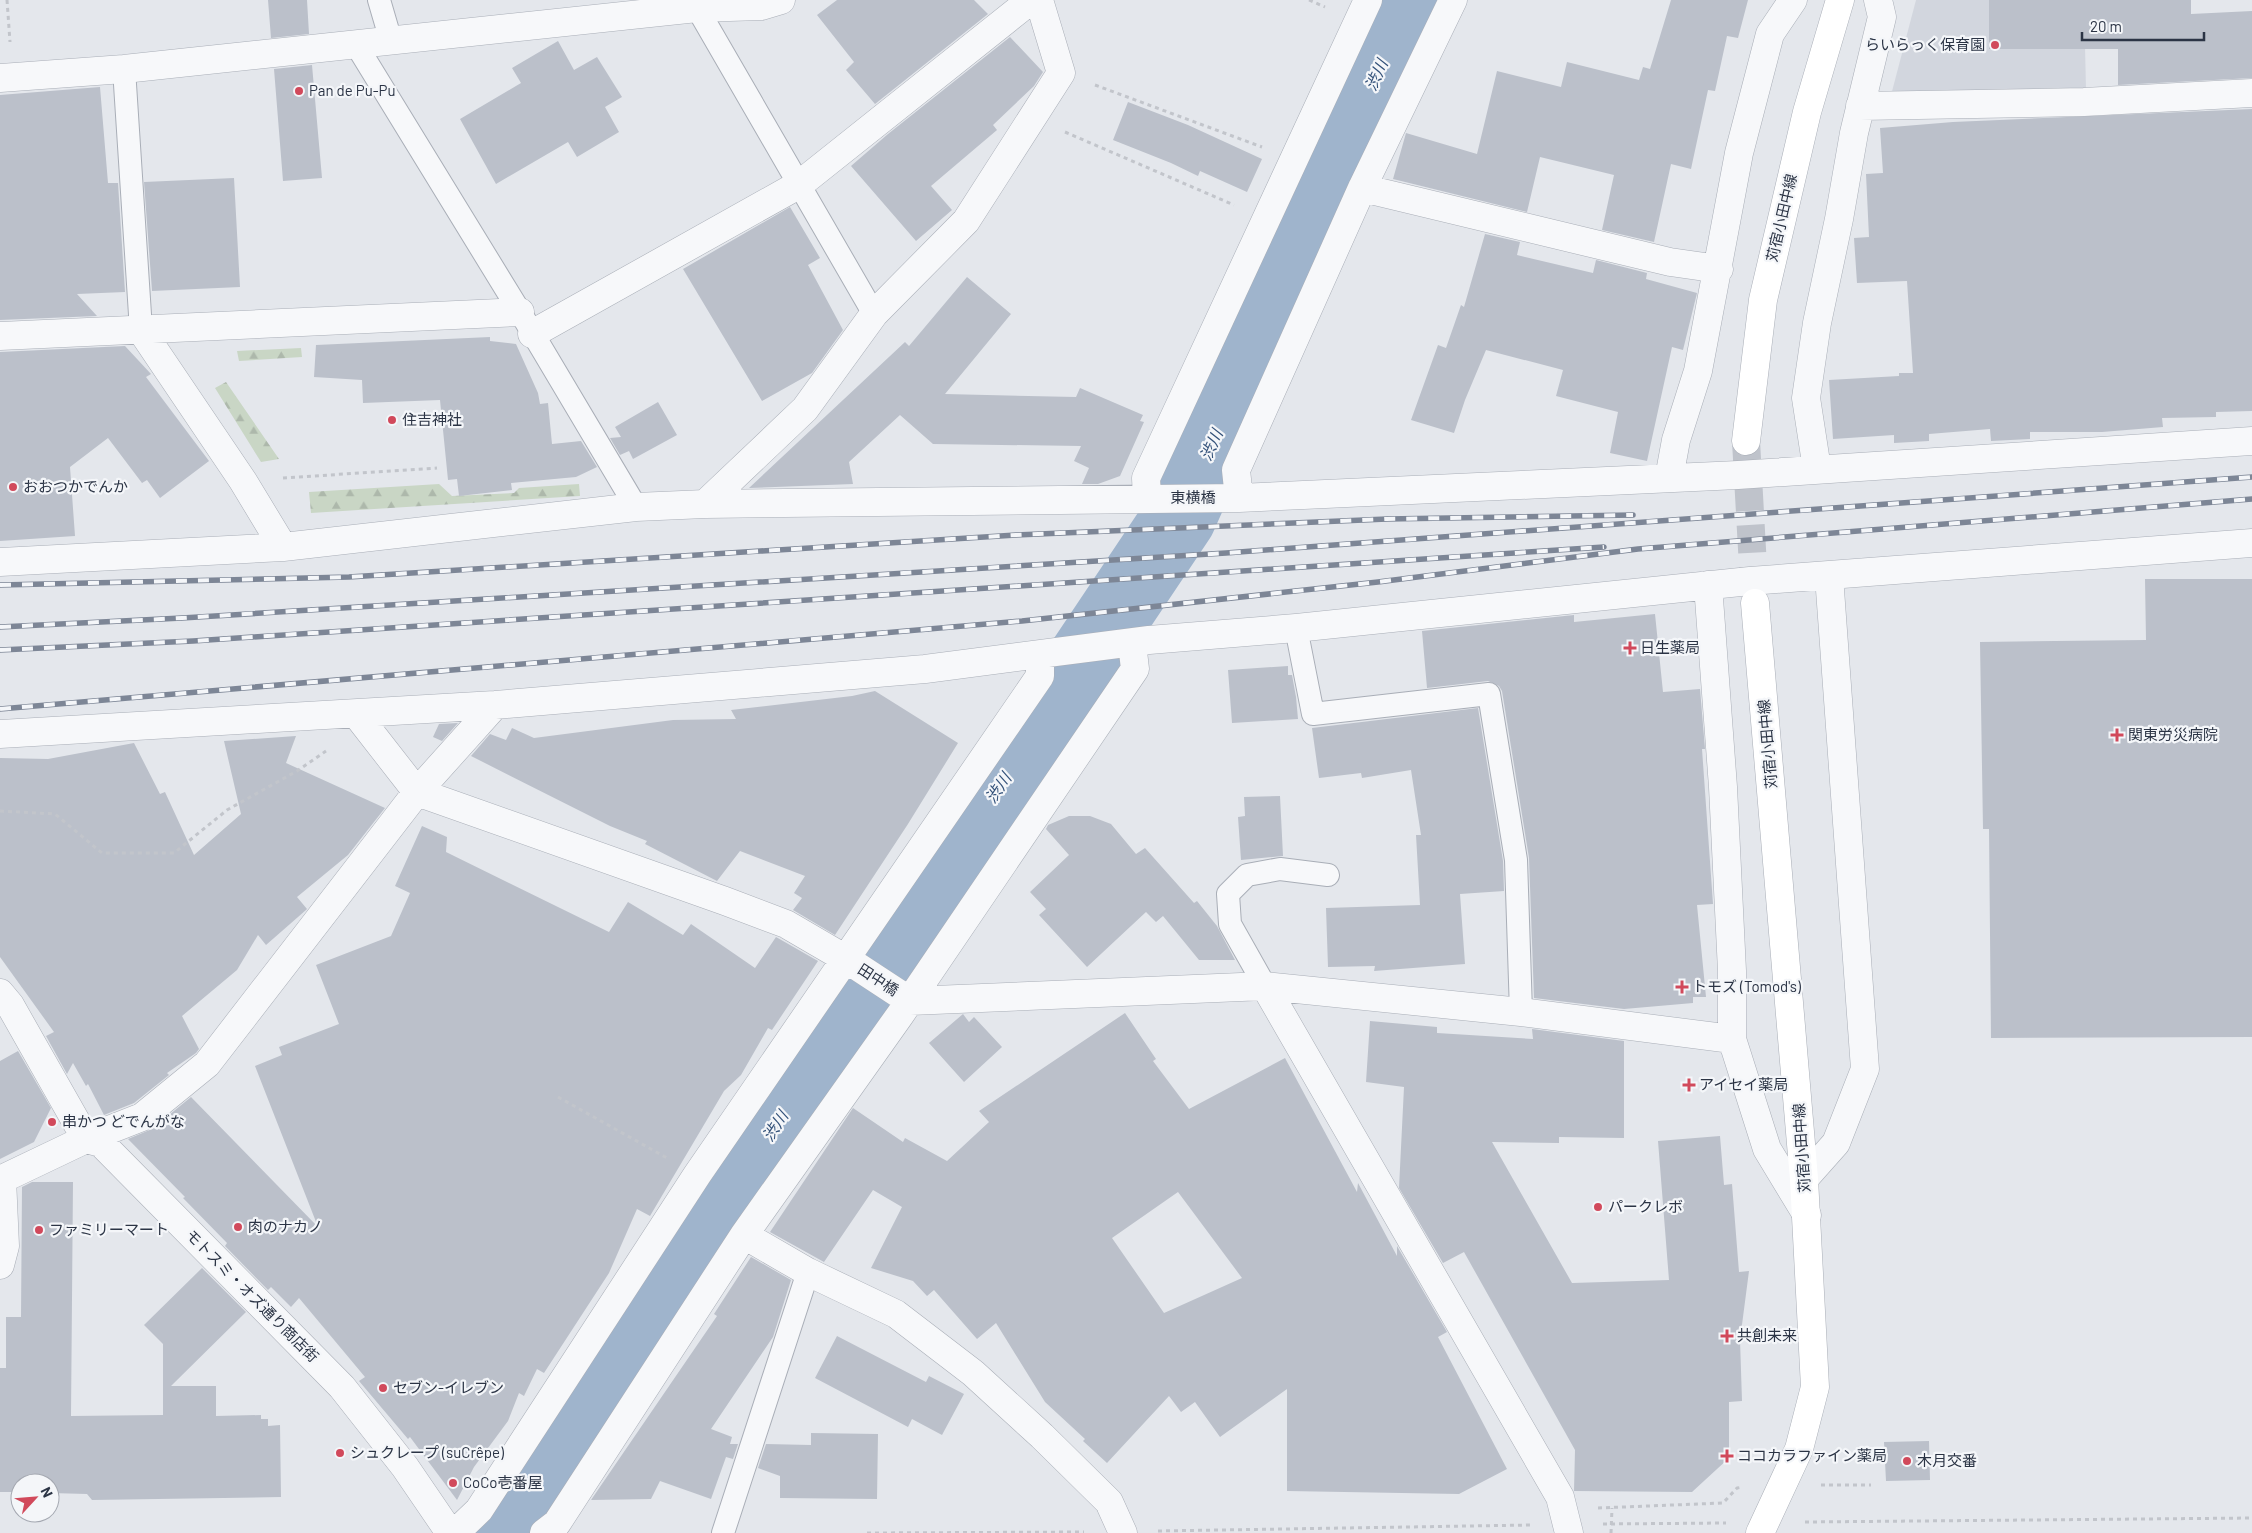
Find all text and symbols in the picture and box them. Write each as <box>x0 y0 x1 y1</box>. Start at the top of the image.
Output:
scale bar <box>2082 10 2204 42</box>
text: 20 m <box>2090 17 2122 35</box>
place label: らいらっく保育園 <box>1865 35 1985 53</box>
marker: らいらっく保育園 <box>1989 39 2001 51</box>
water label: 渋川 <box>1360 54 1392 93</box>
place label: Pan de Pu-Pu <box>309 81 396 99</box>
marker: Pan de Pu-Pu <box>293 85 305 97</box>
street label: 苅宿小田中線 <box>1762 172 1800 264</box>
place label: 住吉神社 <box>402 410 462 428</box>
marker: 住吉神社 <box>386 414 398 426</box>
water label: 渋川 <box>1195 424 1227 463</box>
place label: おおつかでんか <box>23 477 128 495</box>
marker: おおつかでんか <box>7 481 19 493</box>
street label: 東横橋 <box>1170 488 1216 506</box>
place label: 日生薬局 <box>1640 638 1700 656</box>
marker: 日生薬局 <box>1624 642 1636 654</box>
street label: 苅宿小田中線 <box>1754 698 1780 790</box>
place label: 関東労災病院 <box>2128 725 2218 743</box>
marker: 関東労災病院 <box>2110 728 2124 742</box>
water label: 渋川 <box>981 767 1016 806</box>
street label: 田中橋 <box>855 959 902 999</box>
place label: トモズ (Tomod's) <box>1692 977 1801 995</box>
marker: トモズ (Tomod's) <box>1676 981 1688 993</box>
place label: アイセイ薬局 <box>1699 1075 1788 1093</box>
marker: アイセイ薬局 <box>1683 1079 1695 1091</box>
street label: 苅宿小田中線 <box>1789 1103 1813 1194</box>
water label: 渋川 <box>758 1105 792 1144</box>
place label: 串かつ どでんがな <box>62 1112 185 1130</box>
marker: 串かつ どでんがな <box>46 1116 58 1128</box>
place label: パークレボ <box>1608 1197 1683 1215</box>
marker: パークレボ <box>1592 1201 1604 1213</box>
place label: 肉のナカノ <box>248 1217 323 1235</box>
place label: ファミリーマート <box>49 1220 169 1238</box>
marker: 肉のナカノ <box>232 1221 244 1233</box>
marker: ファミリーマート <box>33 1224 45 1236</box>
street label: モトスミ・オズ通り商店街 <box>183 1225 323 1365</box>
place label: 共創未来 <box>1737 1326 1797 1344</box>
marker: 共創未来 <box>1721 1330 1733 1342</box>
place label: セブン-イレブン <box>393 1378 504 1396</box>
marker: セブン-イレブン <box>377 1382 389 1394</box>
place label: シュクレープ (suCrêpe) <box>350 1443 504 1461</box>
place label: ココカラファイン薬局 <box>1737 1446 1887 1464</box>
marker: シュクレープ (suCrêpe) <box>334 1447 346 1459</box>
marker: ココカラファイン薬局 <box>1721 1450 1733 1462</box>
place label: 木月交番 <box>1917 1451 1977 1469</box>
marker: 木月交番 <box>1901 1455 1913 1467</box>
north arrow <box>10 1473 60 1523</box>
place label: CoCo壱番屋 <box>463 1473 543 1491</box>
marker: CoCo壱番屋 <box>447 1477 459 1489</box>
text: N <box>37 1484 57 1500</box>

